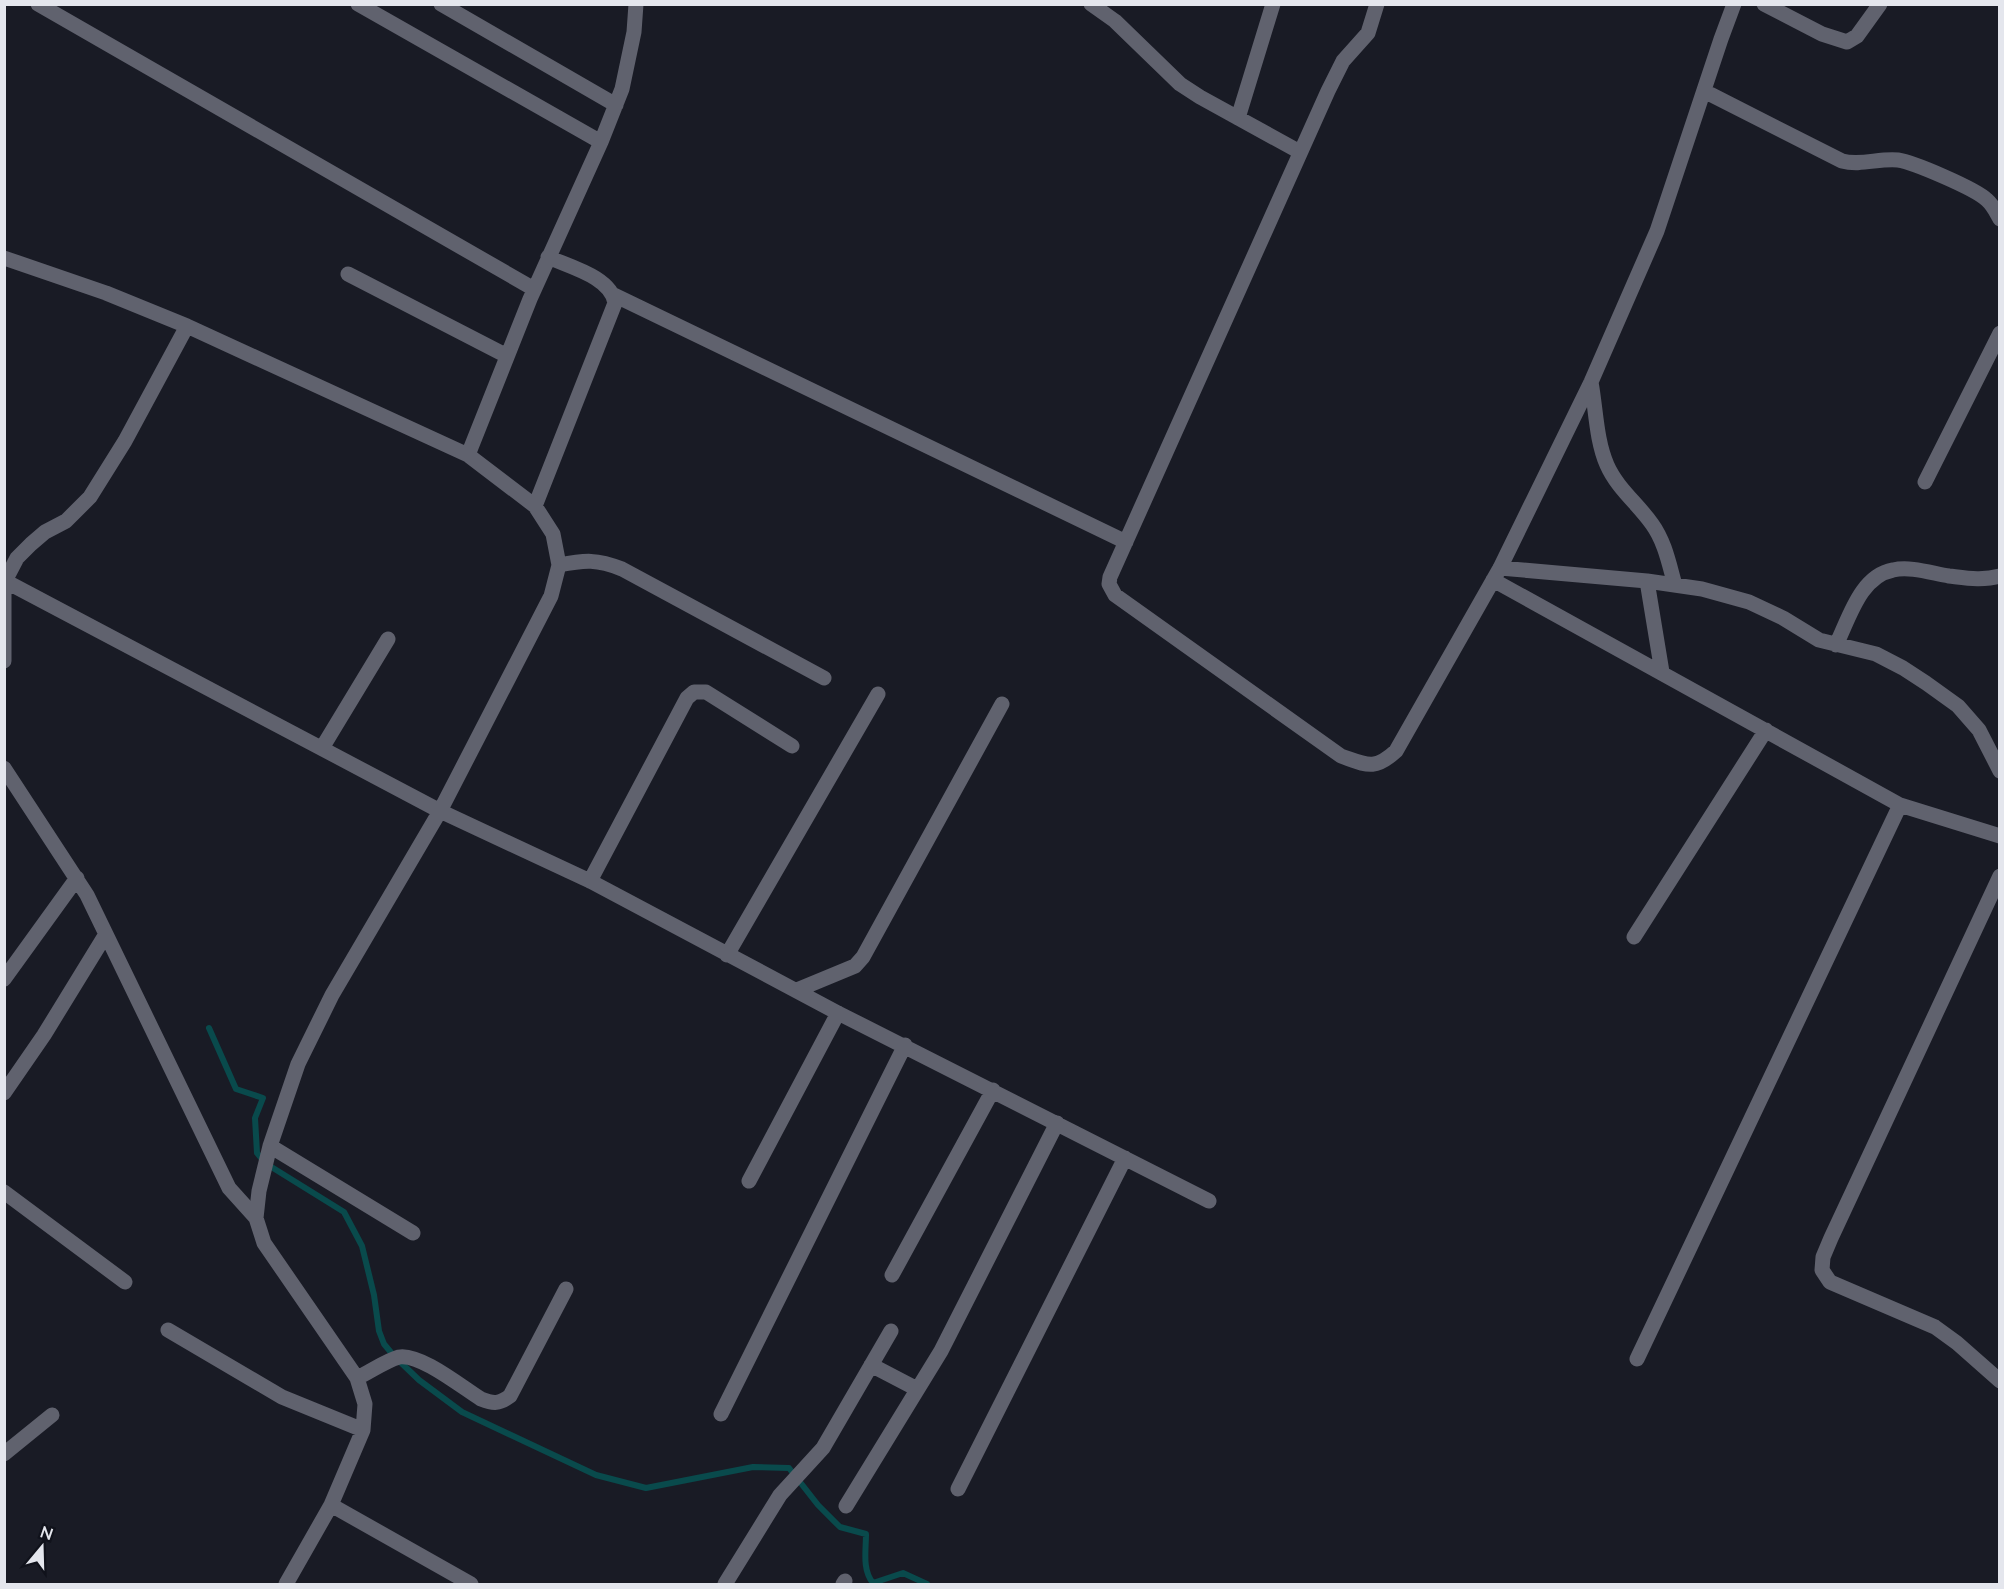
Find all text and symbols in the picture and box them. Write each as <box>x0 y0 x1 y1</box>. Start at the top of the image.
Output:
north arrow <box>12 1517 72 1577</box>
text: N <box>38 1521 56 1543</box>

